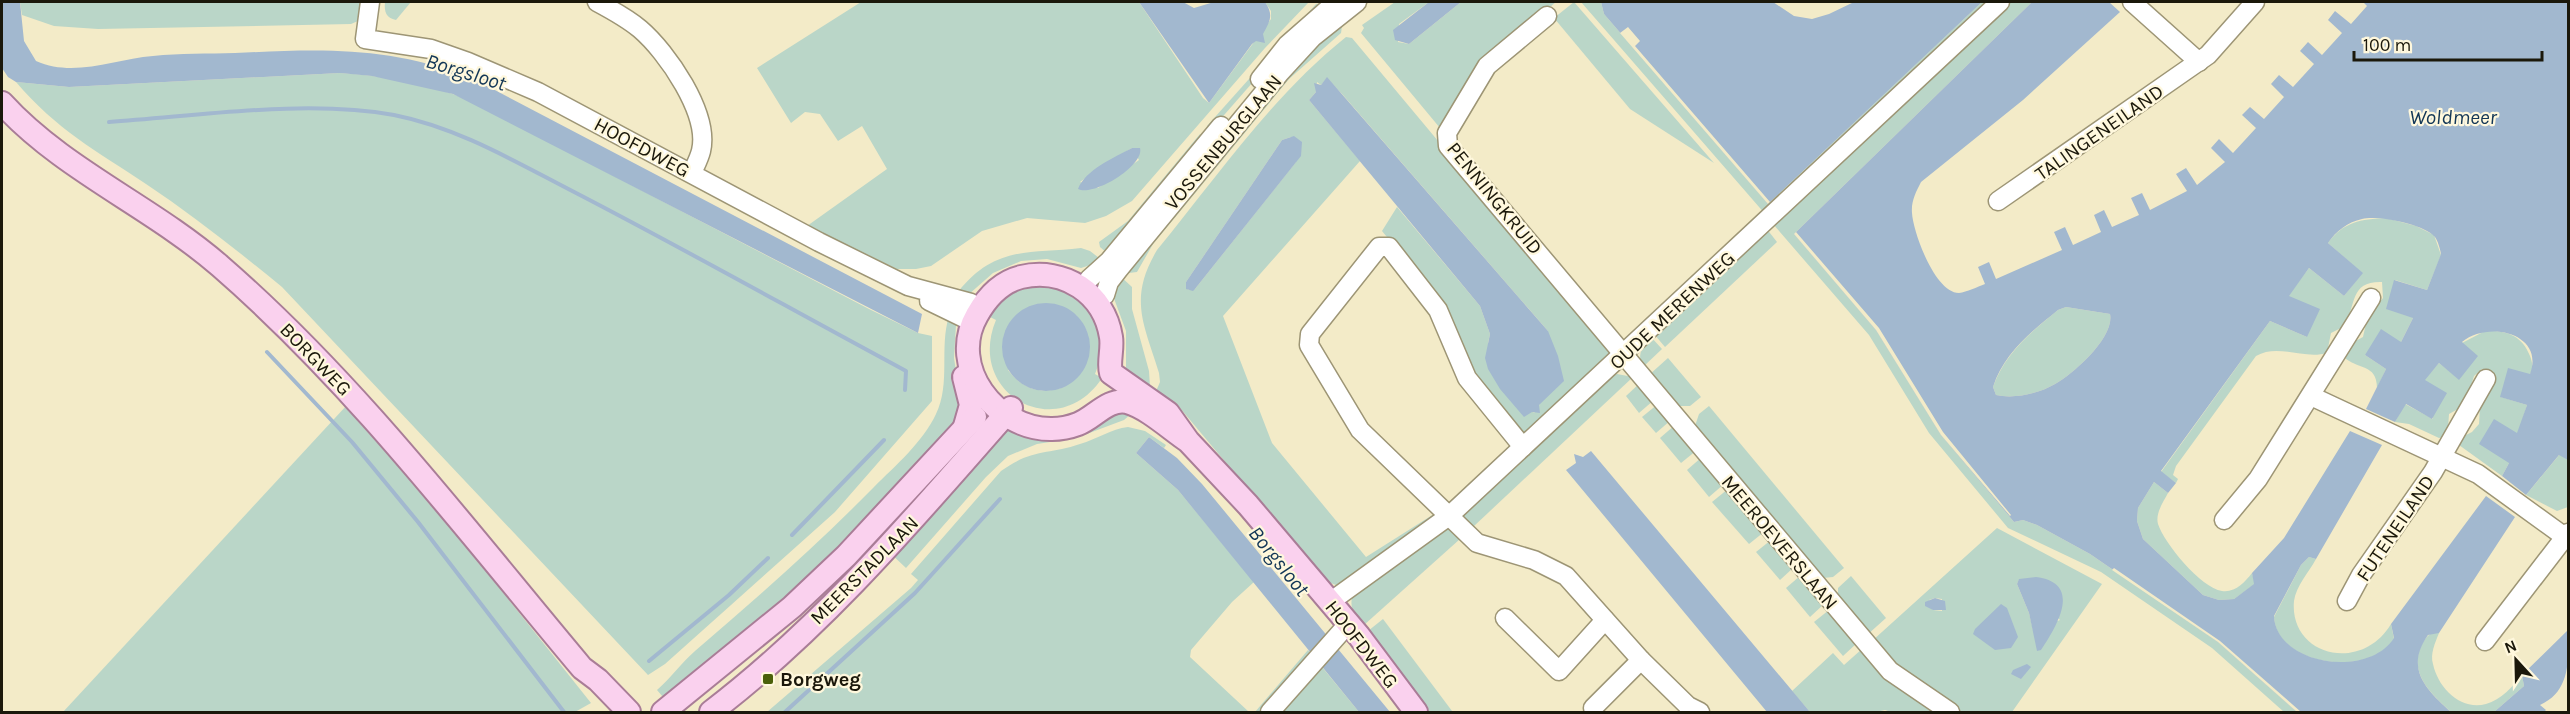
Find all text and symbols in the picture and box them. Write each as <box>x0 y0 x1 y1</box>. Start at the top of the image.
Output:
scale bar <box>2354 24 2542 62</box>
text: 100 m <box>2363 34 2411 56</box>
water label: Borgsloot <box>423 48 510 96</box>
street label: VOSSENBURGLAAN <box>1160 70 1287 215</box>
street label: TALINGENEILAND <box>2031 79 2168 185</box>
water label: Woldmeer <box>2409 105 2498 129</box>
street label: HOOFDWEG <box>590 113 693 182</box>
street label: PENNINGKRUID <box>1442 137 1547 259</box>
street label: OUDE MERENWEG <box>1605 247 1740 374</box>
street label: BORGWEG <box>275 318 356 401</box>
street label: MEEROEVERSLAAN <box>1717 470 1843 614</box>
street label: FUTENEILAND <box>2351 471 2439 586</box>
street label: MEERSTADLAAN <box>805 511 923 629</box>
water label: Borgsloot <box>1244 521 1315 601</box>
street label: HOOFDWEG <box>1320 596 1403 693</box>
north arrow <box>2486 630 2546 690</box>
text: N <box>2502 636 2519 658</box>
place label: Borgweg <box>780 668 861 691</box>
marker: Borgweg <box>761 672 775 686</box>

